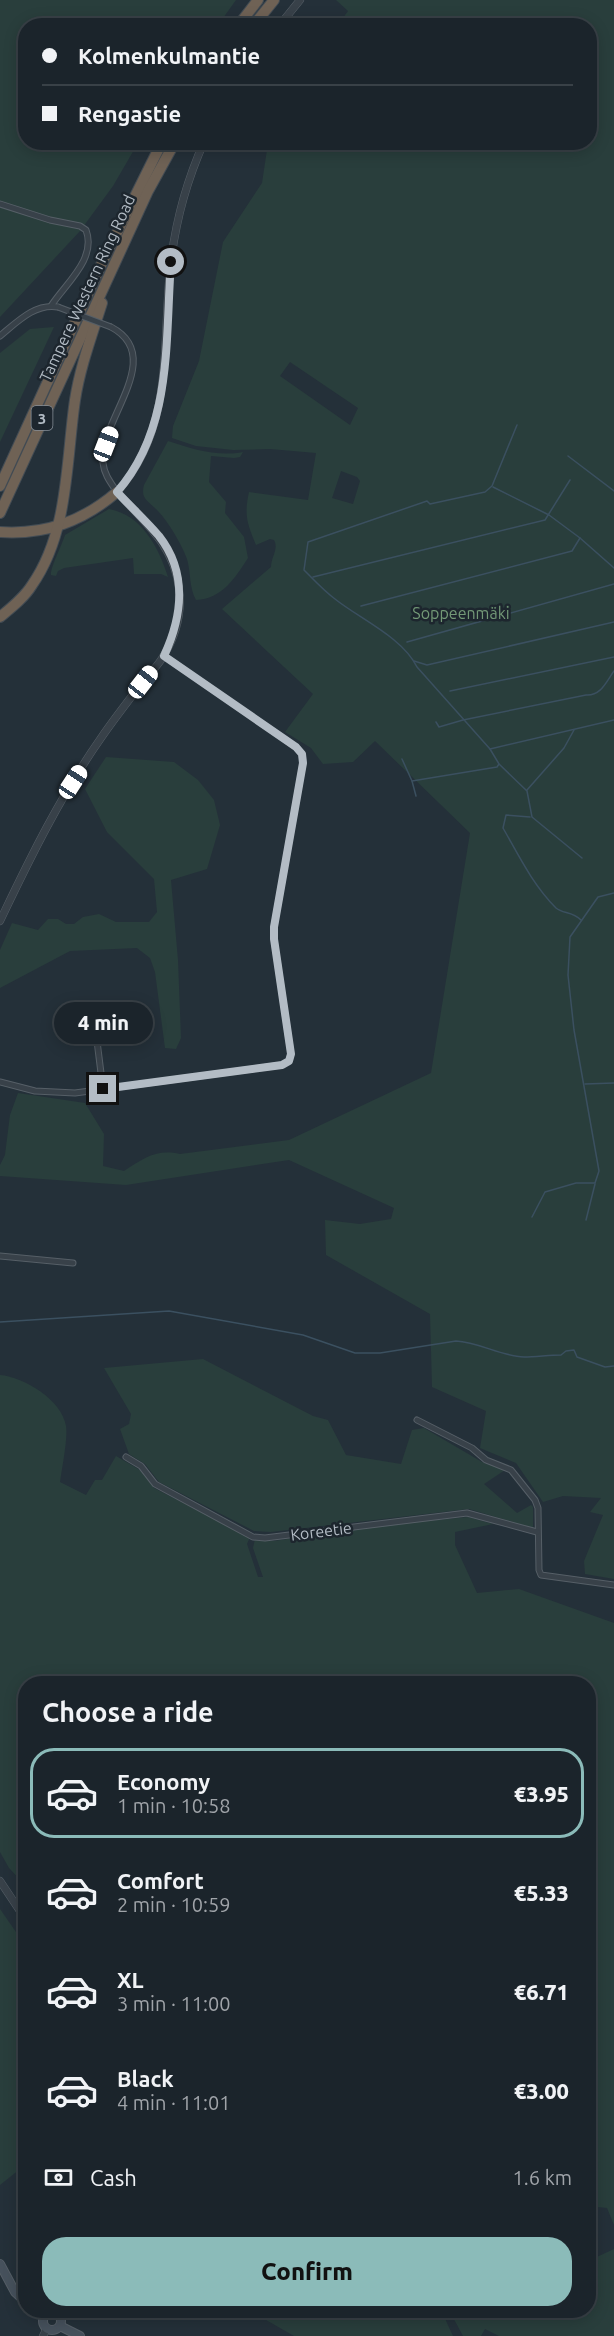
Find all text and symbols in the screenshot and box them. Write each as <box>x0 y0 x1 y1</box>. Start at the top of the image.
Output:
text: Kolmenkulmantie <box>78 43 260 68</box>
text: Rengastie <box>78 101 181 126</box>
street label: Tampere Western Ring Road <box>36 192 138 384</box>
route start <box>157 248 184 275</box>
road number: 3 <box>32 406 52 430</box>
car <box>91 424 121 464</box>
park label: Soppeenmäki <box>412 604 510 622</box>
car <box>125 662 161 702</box>
car <box>56 762 90 802</box>
callout: 4 min <box>54 1002 152 1044</box>
text: 4 min <box>78 1011 129 1034</box>
route end <box>89 1075 116 1102</box>
street label: Koreetie <box>289 1518 353 1544</box>
text: Choose a ride <box>42 1697 214 1727</box>
icon: car <box>45 1766 99 1820</box>
text: Economy <box>117 1769 210 1794</box>
text: €3.95 <box>514 1781 569 1806</box>
text: 1 min · 10:58 <box>117 1794 231 1817</box>
icon: car <box>45 1865 99 1919</box>
text: Comfort <box>117 1868 204 1893</box>
text: €5.33 <box>514 1880 569 1905</box>
text: 2 min · 10:59 <box>117 1893 231 1916</box>
icon: car <box>45 1964 99 2018</box>
text: XL <box>117 1967 144 1992</box>
text: €6.71 <box>514 1979 569 2004</box>
text: 3 min · 11:00 <box>117 1992 231 2015</box>
icon: car <box>45 2063 99 2117</box>
text: Black <box>117 2066 174 2091</box>
text: €3.00 <box>514 2078 569 2103</box>
text: 4 min · 11:01 <box>117 2091 231 2114</box>
icon: cash <box>42 2161 75 2194</box>
text: Cash <box>90 2165 137 2190</box>
text: 1.6 km <box>513 2166 572 2189</box>
button: Confirm <box>42 2237 572 2306</box>

